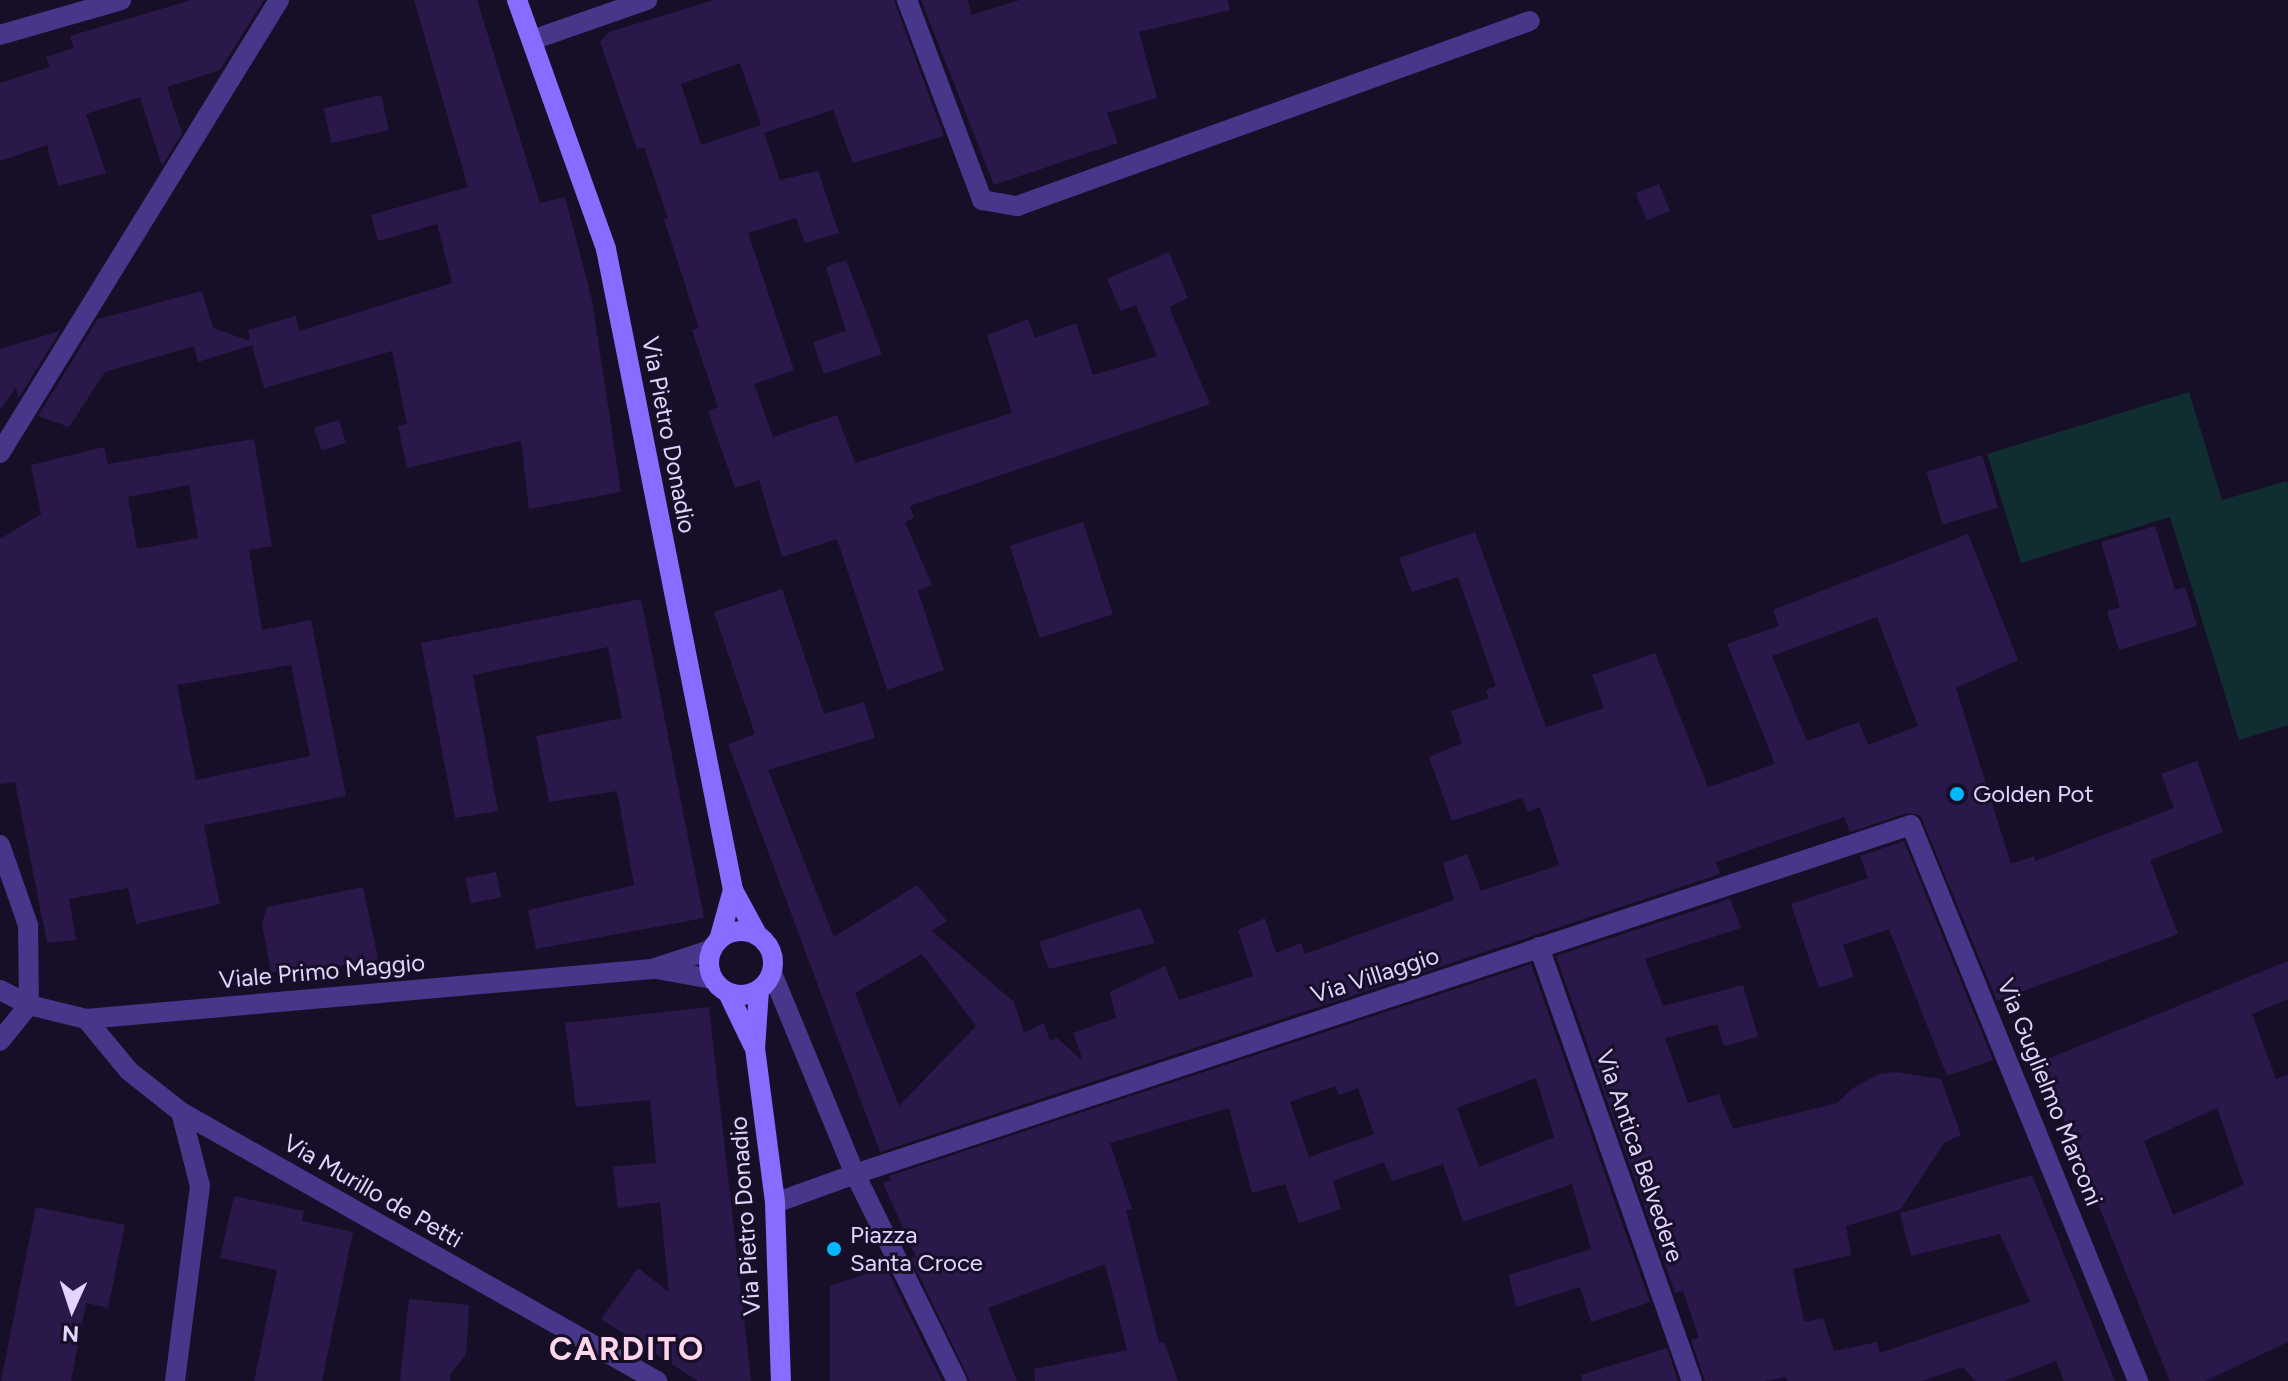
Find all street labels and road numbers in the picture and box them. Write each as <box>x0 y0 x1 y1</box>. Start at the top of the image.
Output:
street label: Via Pietro Donadio <box>636 334 702 536</box>
street label: Via Villaggio <box>1307 941 1443 1009</box>
street label: Viale Primo Maggio <box>218 948 426 994</box>
street label: Via Guglielmo Marconi <box>1991 974 2109 1210</box>
street label: Via Antica Belvedere <box>1590 1046 1690 1266</box>
street label: Via Pietro Donadio <box>724 1115 766 1317</box>
street label: Via Murillo de Petti <box>278 1128 468 1254</box>

